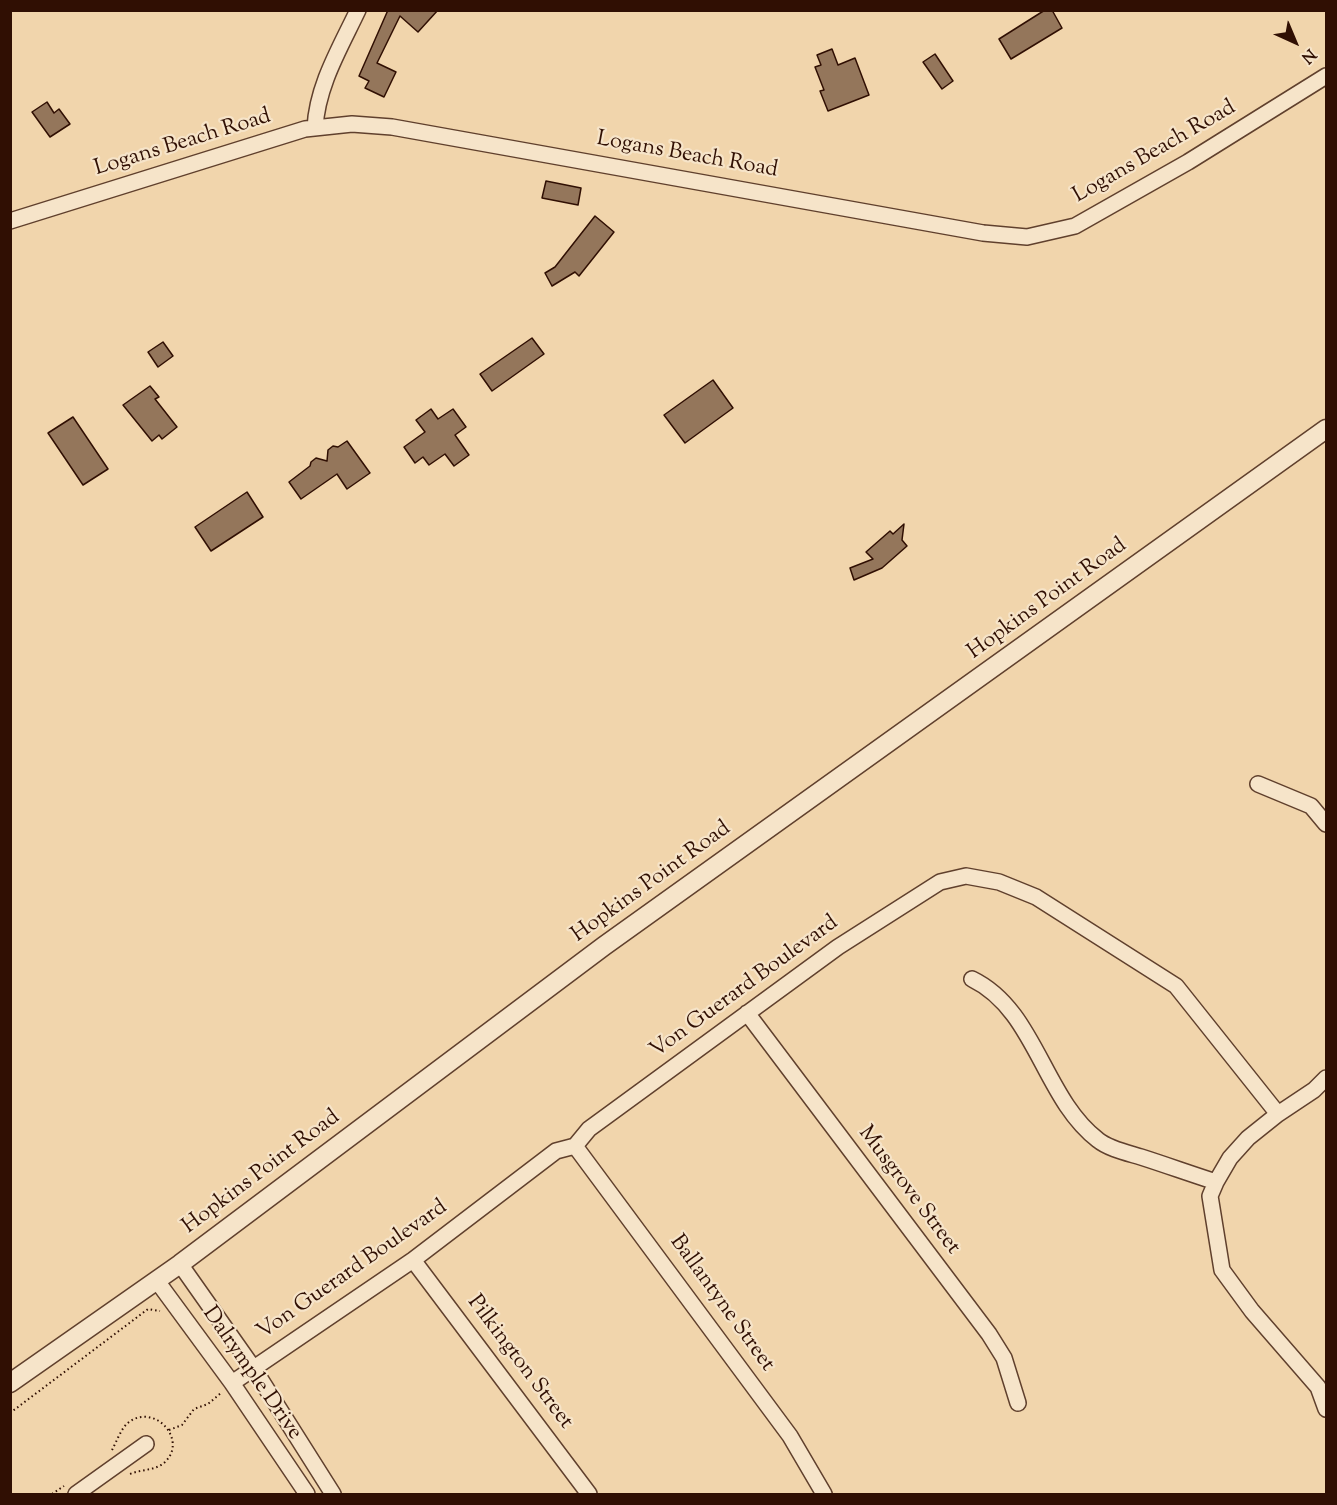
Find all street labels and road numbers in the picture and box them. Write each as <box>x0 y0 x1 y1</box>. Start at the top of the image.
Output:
street label: Logans Beach Road <box>1069 96 1241 210</box>
street label: Logans Beach Road <box>91 105 275 183</box>
street label: Logans Beach Road <box>594 127 780 185</box>
street label: Hopkins Point Road <box>963 533 1133 667</box>
street label: Hopkins Point Road <box>567 816 737 950</box>
street label: Von Guerard Boulevard <box>646 911 844 1065</box>
street label: Hopkins Point Road <box>178 1105 346 1241</box>
street label: Musgrove Street <box>851 1121 965 1261</box>
street label: Von Guerard Boulevard <box>253 1195 453 1347</box>
street label: Ballantyne Street <box>663 1231 779 1377</box>
street label: Pilkington Street <box>460 1291 578 1435</box>
street label: Dalrymple Drive <box>195 1302 307 1446</box>

